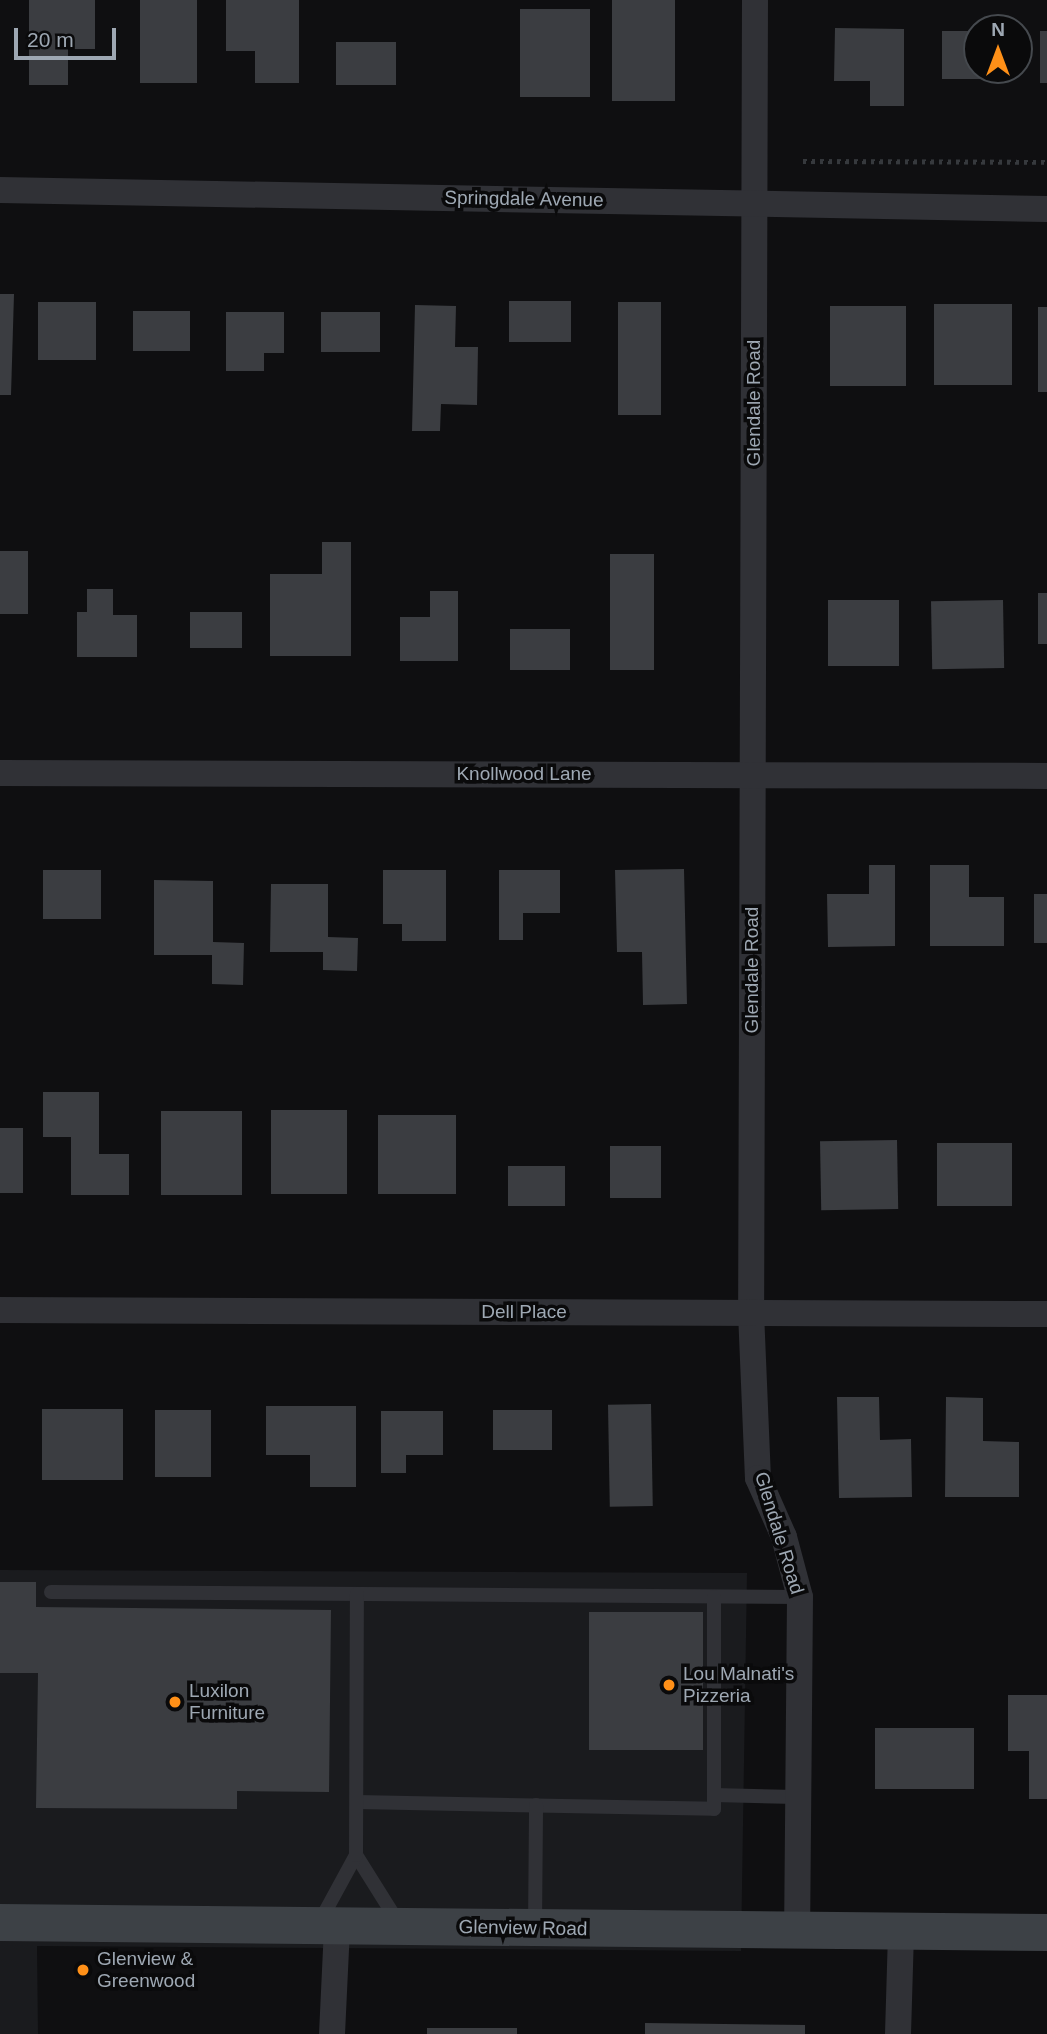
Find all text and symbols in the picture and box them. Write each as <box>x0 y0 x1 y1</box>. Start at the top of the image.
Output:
scale bar <box>18 14 119 58</box>
north arrow <box>963 14 1033 84</box>
text: N <box>991 19 1005 40</box>
text: 20 m <box>27 28 74 51</box>
street label: Springdale Avenue <box>444 186 604 212</box>
street label: Glendale Road <box>743 340 765 466</box>
street label: Knollwood Lane <box>456 763 592 785</box>
street label: Glendale Road <box>741 907 763 1033</box>
street label: Dell Place <box>481 1301 567 1323</box>
street label: Glendale Road <box>750 1469 808 1597</box>
place label: Lou Malnati's Pizzeria <box>683 1663 794 1707</box>
marker: Lou Malnati's Pizzeria <box>661 1677 677 1693</box>
place label: Luxilon Furniture <box>189 1680 265 1724</box>
marker: Luxilon Furniture <box>167 1694 183 1710</box>
street label: Glenview Road <box>458 1915 588 1941</box>
place label: Glenview & Greenwood <box>97 1948 195 1992</box>
marker: Glenview & Greenwood <box>75 1962 91 1978</box>

